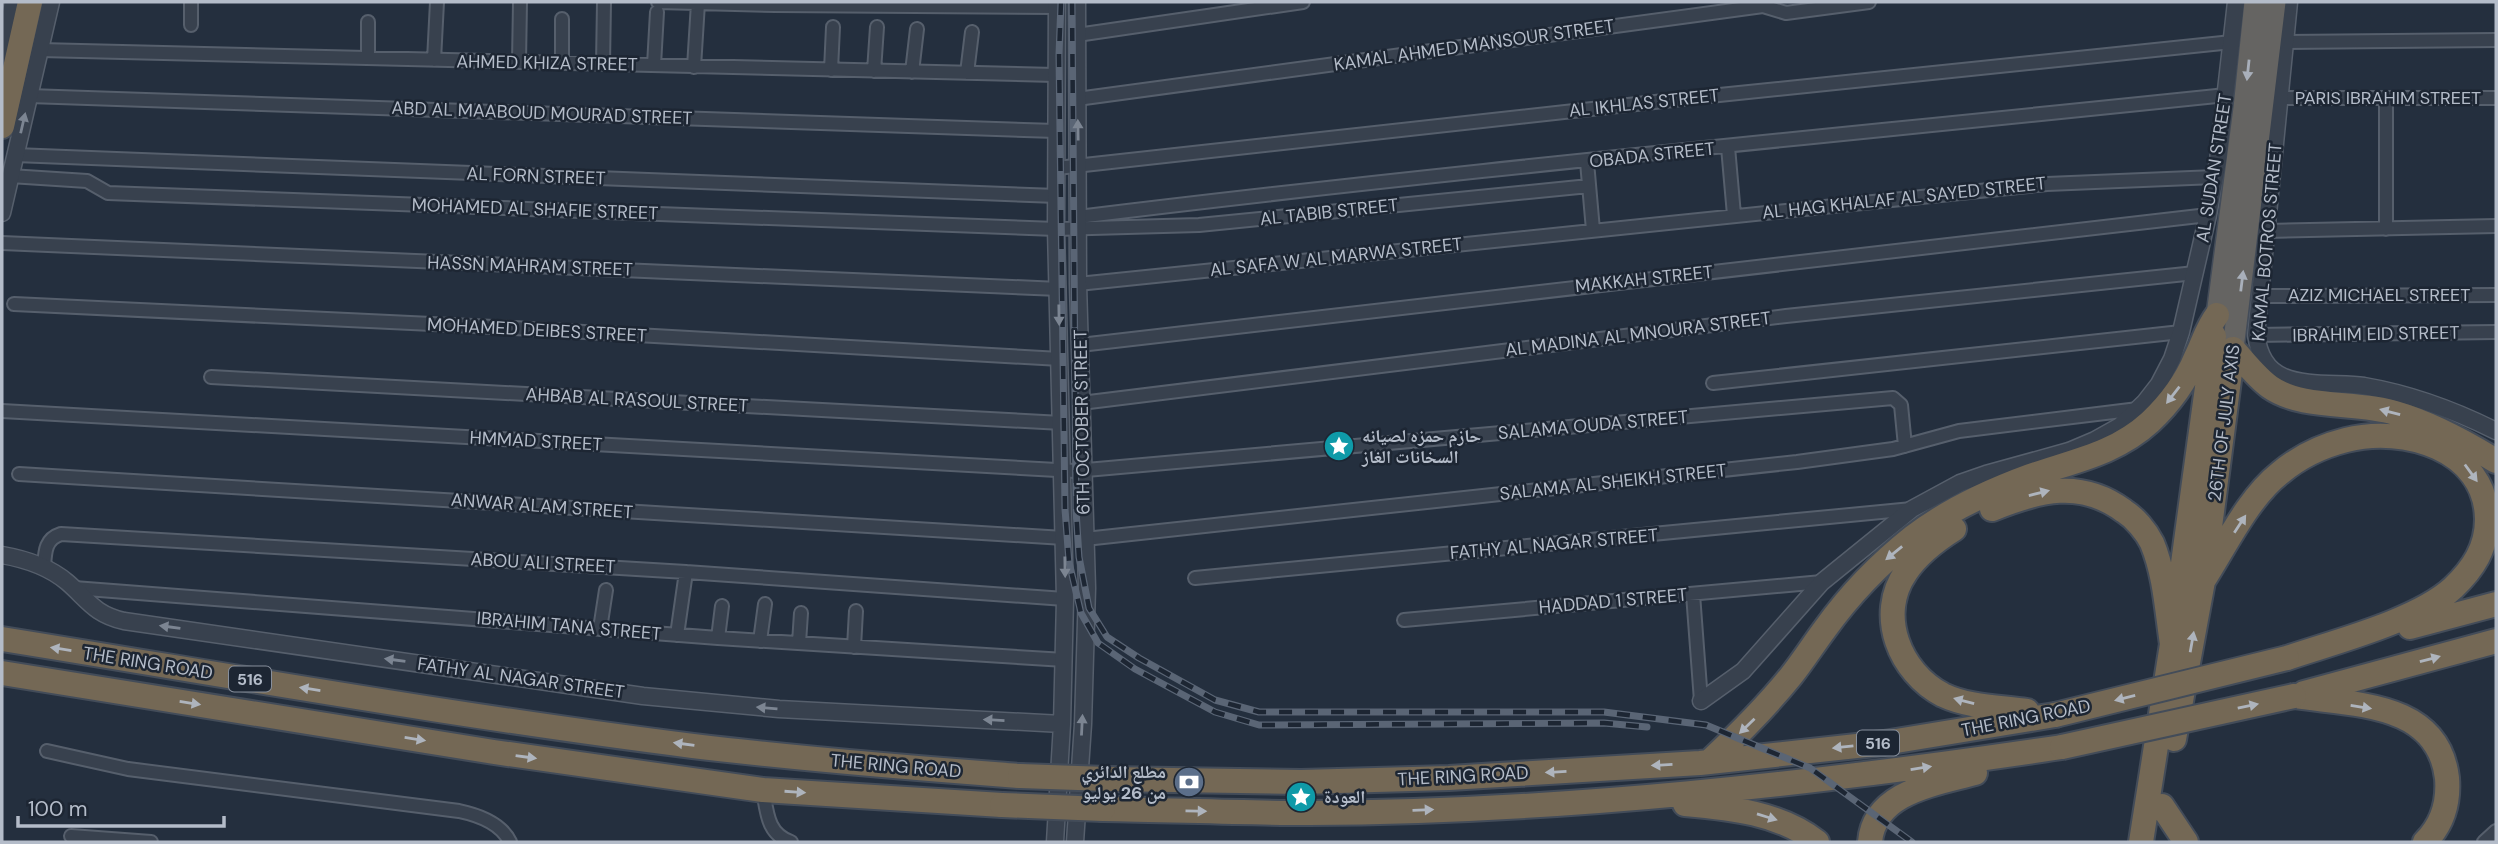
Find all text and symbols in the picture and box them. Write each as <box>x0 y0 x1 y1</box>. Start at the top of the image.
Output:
street label: KAMAL AHMED MANSOUR STREET <box>1332 13 1616 77</box>
street label: AHMED KHIZA STREET <box>456 49 638 77</box>
one-way arrow <box>2243 59 2254 81</box>
street label: AL IKHLAS STREET <box>1568 83 1720 123</box>
street label: PARIS IBRAHIM STREET <box>2295 86 2481 110</box>
street label: AL SUDAN STREET <box>2190 92 2238 244</box>
street label: ABD AL MAABOUD MOURAD STREET <box>391 96 693 130</box>
one-way arrow <box>17 112 28 134</box>
one-way arrow <box>1072 119 1083 141</box>
street label: OBADA STREET <box>1588 136 1716 174</box>
street label: KAMAL BOTROS STREET <box>2246 142 2288 342</box>
street label: AL FORN STREET <box>466 162 606 190</box>
street label: AL HAG KHALAF AL SAYED STREET <box>1761 171 2047 225</box>
street label: MOHAMED AL SHAFIE STREET <box>411 193 659 225</box>
street label: AL TABIB STREET <box>1259 193 1399 231</box>
street label: AL SAFA W AL MARWA STREET <box>1208 232 1464 282</box>
street label: HASSN MAHRAM STREET <box>427 250 633 282</box>
street label: MAKKAH STREET <box>1574 260 1714 298</box>
one-way arrow <box>2236 270 2247 292</box>
street label: AZIZ MICHAEL STREET <box>2288 283 2470 307</box>
one-way arrow <box>1054 304 1065 326</box>
street label: AL MADINA AL MNOURA STREET <box>1504 306 1772 362</box>
street label: MOHAMED DEIBES STREET <box>426 312 648 348</box>
street label: IBRAHIM EID STREET <box>2292 321 2460 347</box>
street label: 6TH OCTOBER STREET <box>1068 329 1096 515</box>
street label: 26TH OF JULY AXIS <box>2202 343 2246 503</box>
street label: AHBAB AL RASOUL STREET <box>525 382 749 418</box>
one-way arrow <box>2165 386 2180 404</box>
street label: SALAMA OUDA STREET <box>1497 405 1689 445</box>
one-way arrow <box>2379 406 2401 417</box>
place label: حازم حمزه لصيانه السخانات الغاز <box>1361 424 1481 469</box>
street label: HMMAD STREET <box>469 426 603 456</box>
place icon: حازم حمزه لصيانه السخانات الغاز <box>1322 429 1356 463</box>
street label: SALAMA AL SHEIKH STREET <box>1498 458 1728 506</box>
one-way arrow <box>2464 464 2478 483</box>
street label: ANWAR ALAM STREET <box>450 488 634 524</box>
one-way arrow <box>2028 488 2050 499</box>
one-way arrow <box>2233 514 2246 533</box>
street label: FATHY AL NAGAR STREET <box>1449 523 1659 565</box>
one-way arrow <box>1885 545 1902 560</box>
street label: ABOU ALI STREET <box>470 547 616 579</box>
one-way arrow <box>1059 556 1071 578</box>
street label: HADDAD 1 STREET <box>1538 583 1688 619</box>
street label: IBRAHIM TANA STREET <box>476 606 662 646</box>
one-way arrow <box>159 622 181 633</box>
one-way arrow <box>2186 631 2197 653</box>
street label: THE RING ROAD <box>81 641 215 685</box>
one-way arrow <box>50 643 72 654</box>
street label: FATHY AL NAGAR STREET <box>416 652 626 704</box>
one-way arrow <box>2420 653 2442 664</box>
one-way arrow <box>384 654 406 665</box>
road number: 516 <box>229 666 271 692</box>
one-way arrow <box>299 683 321 694</box>
one-way arrow <box>2114 692 2136 703</box>
street label: THE RING ROAD <box>1959 694 2093 742</box>
one-way arrow <box>1953 695 1975 706</box>
one-way arrow <box>179 698 201 709</box>
one-way arrow <box>2237 700 2259 711</box>
one-way arrow <box>756 702 778 713</box>
one-way arrow <box>2350 702 2372 713</box>
one-way arrow <box>1077 714 1088 736</box>
one-way arrow <box>983 715 1005 726</box>
one-way arrow <box>1739 718 1755 734</box>
road number: 516 <box>1857 730 1899 756</box>
one-way arrow <box>404 734 426 745</box>
one-way arrow <box>673 739 695 750</box>
one-way arrow <box>1832 742 1854 753</box>
street label: THE RING ROAD <box>830 748 962 784</box>
one-way arrow <box>515 751 537 762</box>
place label: مطلع الدائري من 26 يوليو <box>1081 760 1166 805</box>
one-way arrow <box>1651 760 1673 771</box>
street label: THE RING ROAD <box>1397 761 1529 791</box>
one-way arrow <box>1910 762 1932 773</box>
bank icon: مطلع الدائري من 26 يوليو <box>1172 765 1206 799</box>
one-way arrow <box>1544 766 1566 777</box>
place icon: العودة <box>1284 780 1318 814</box>
scale bar <box>18 784 224 828</box>
place label: العودة <box>1324 785 1365 809</box>
one-way arrow <box>784 787 806 798</box>
text: 100 m <box>28 795 88 823</box>
one-way arrow <box>1413 804 1435 815</box>
one-way arrow <box>1185 805 1207 816</box>
one-way arrow <box>1757 813 1778 823</box>

